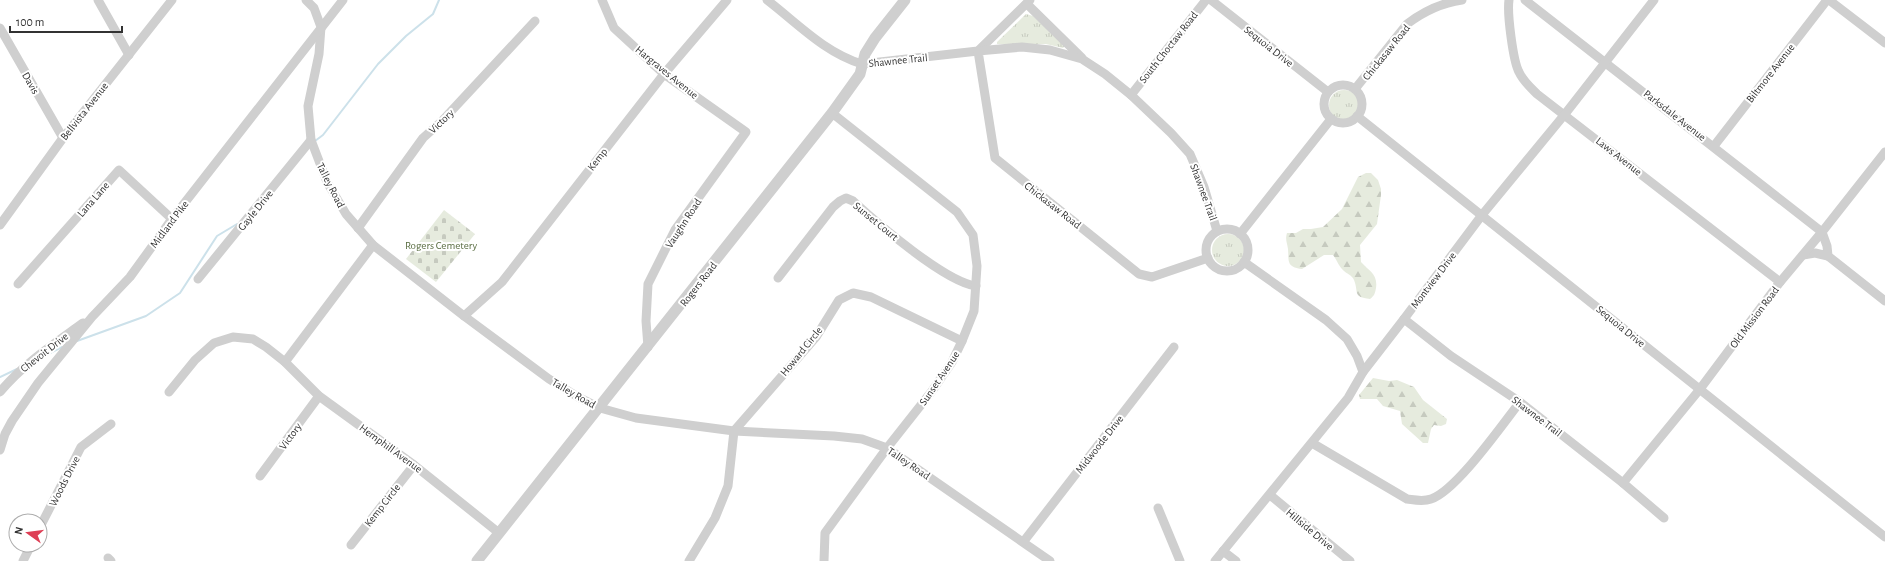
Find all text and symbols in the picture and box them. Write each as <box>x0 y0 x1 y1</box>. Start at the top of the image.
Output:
scale bar <box>10 8 122 34</box>
street label: South Choctaw Road <box>1137 9 1200 85</box>
text: 100 m <box>16 16 44 28</box>
street label: Chickasaw Road <box>1361 22 1412 82</box>
street label: Sequoia Drive <box>1242 24 1295 69</box>
street label: Biltmore Avenue <box>1744 42 1797 105</box>
street label: Hargraves Avenue <box>633 44 700 101</box>
street label: Shawnee Trail <box>868 52 928 69</box>
street label: Davis <box>20 70 41 96</box>
street label: Bellvista Avenue <box>58 80 110 142</box>
street label: Parksdale Avenue <box>1642 88 1708 143</box>
street label: Victory <box>427 107 456 136</box>
street label: Laws Avenue <box>1594 135 1644 178</box>
street label: Kemp <box>585 146 610 173</box>
street label: Talley Road <box>315 161 347 210</box>
street label: Shawnee Trail <box>1188 162 1219 222</box>
street label: Lana Lane <box>75 180 111 219</box>
street label: Chickasaw Road <box>1022 180 1083 231</box>
street label: Gayle Drive <box>236 188 275 233</box>
street label: Vaughn Road <box>663 196 704 250</box>
street label: Midland Pike <box>148 199 191 250</box>
street label: Sunset Court <box>851 200 901 243</box>
park label: Rogers Cemetery <box>405 240 477 251</box>
street label: Montview Drive <box>1409 250 1458 311</box>
street label: Rogers Road <box>678 260 719 309</box>
street label: Old Mission Road <box>1728 284 1781 350</box>
street label: Sequoia Drive <box>1594 304 1647 349</box>
street label: Howard Circle <box>778 325 824 378</box>
street label: Chevoit Drive <box>18 330 70 374</box>
street label: Sunset Avenue <box>917 349 962 407</box>
street label: Talley Road <box>550 377 598 411</box>
street label: Shawnee Trail <box>1510 394 1564 439</box>
street label: Midwoode Drive <box>1073 413 1125 475</box>
street label: Victory <box>277 421 304 452</box>
street label: Hemphill Avenue <box>357 422 424 475</box>
street label: Talley Road <box>885 445 932 482</box>
street label: Woods Drive <box>47 454 82 508</box>
street label: Kemp Circle <box>362 482 402 529</box>
street label: Hillside Drive <box>1284 507 1335 552</box>
north arrow <box>8 513 48 553</box>
text: N <box>13 526 25 536</box>

